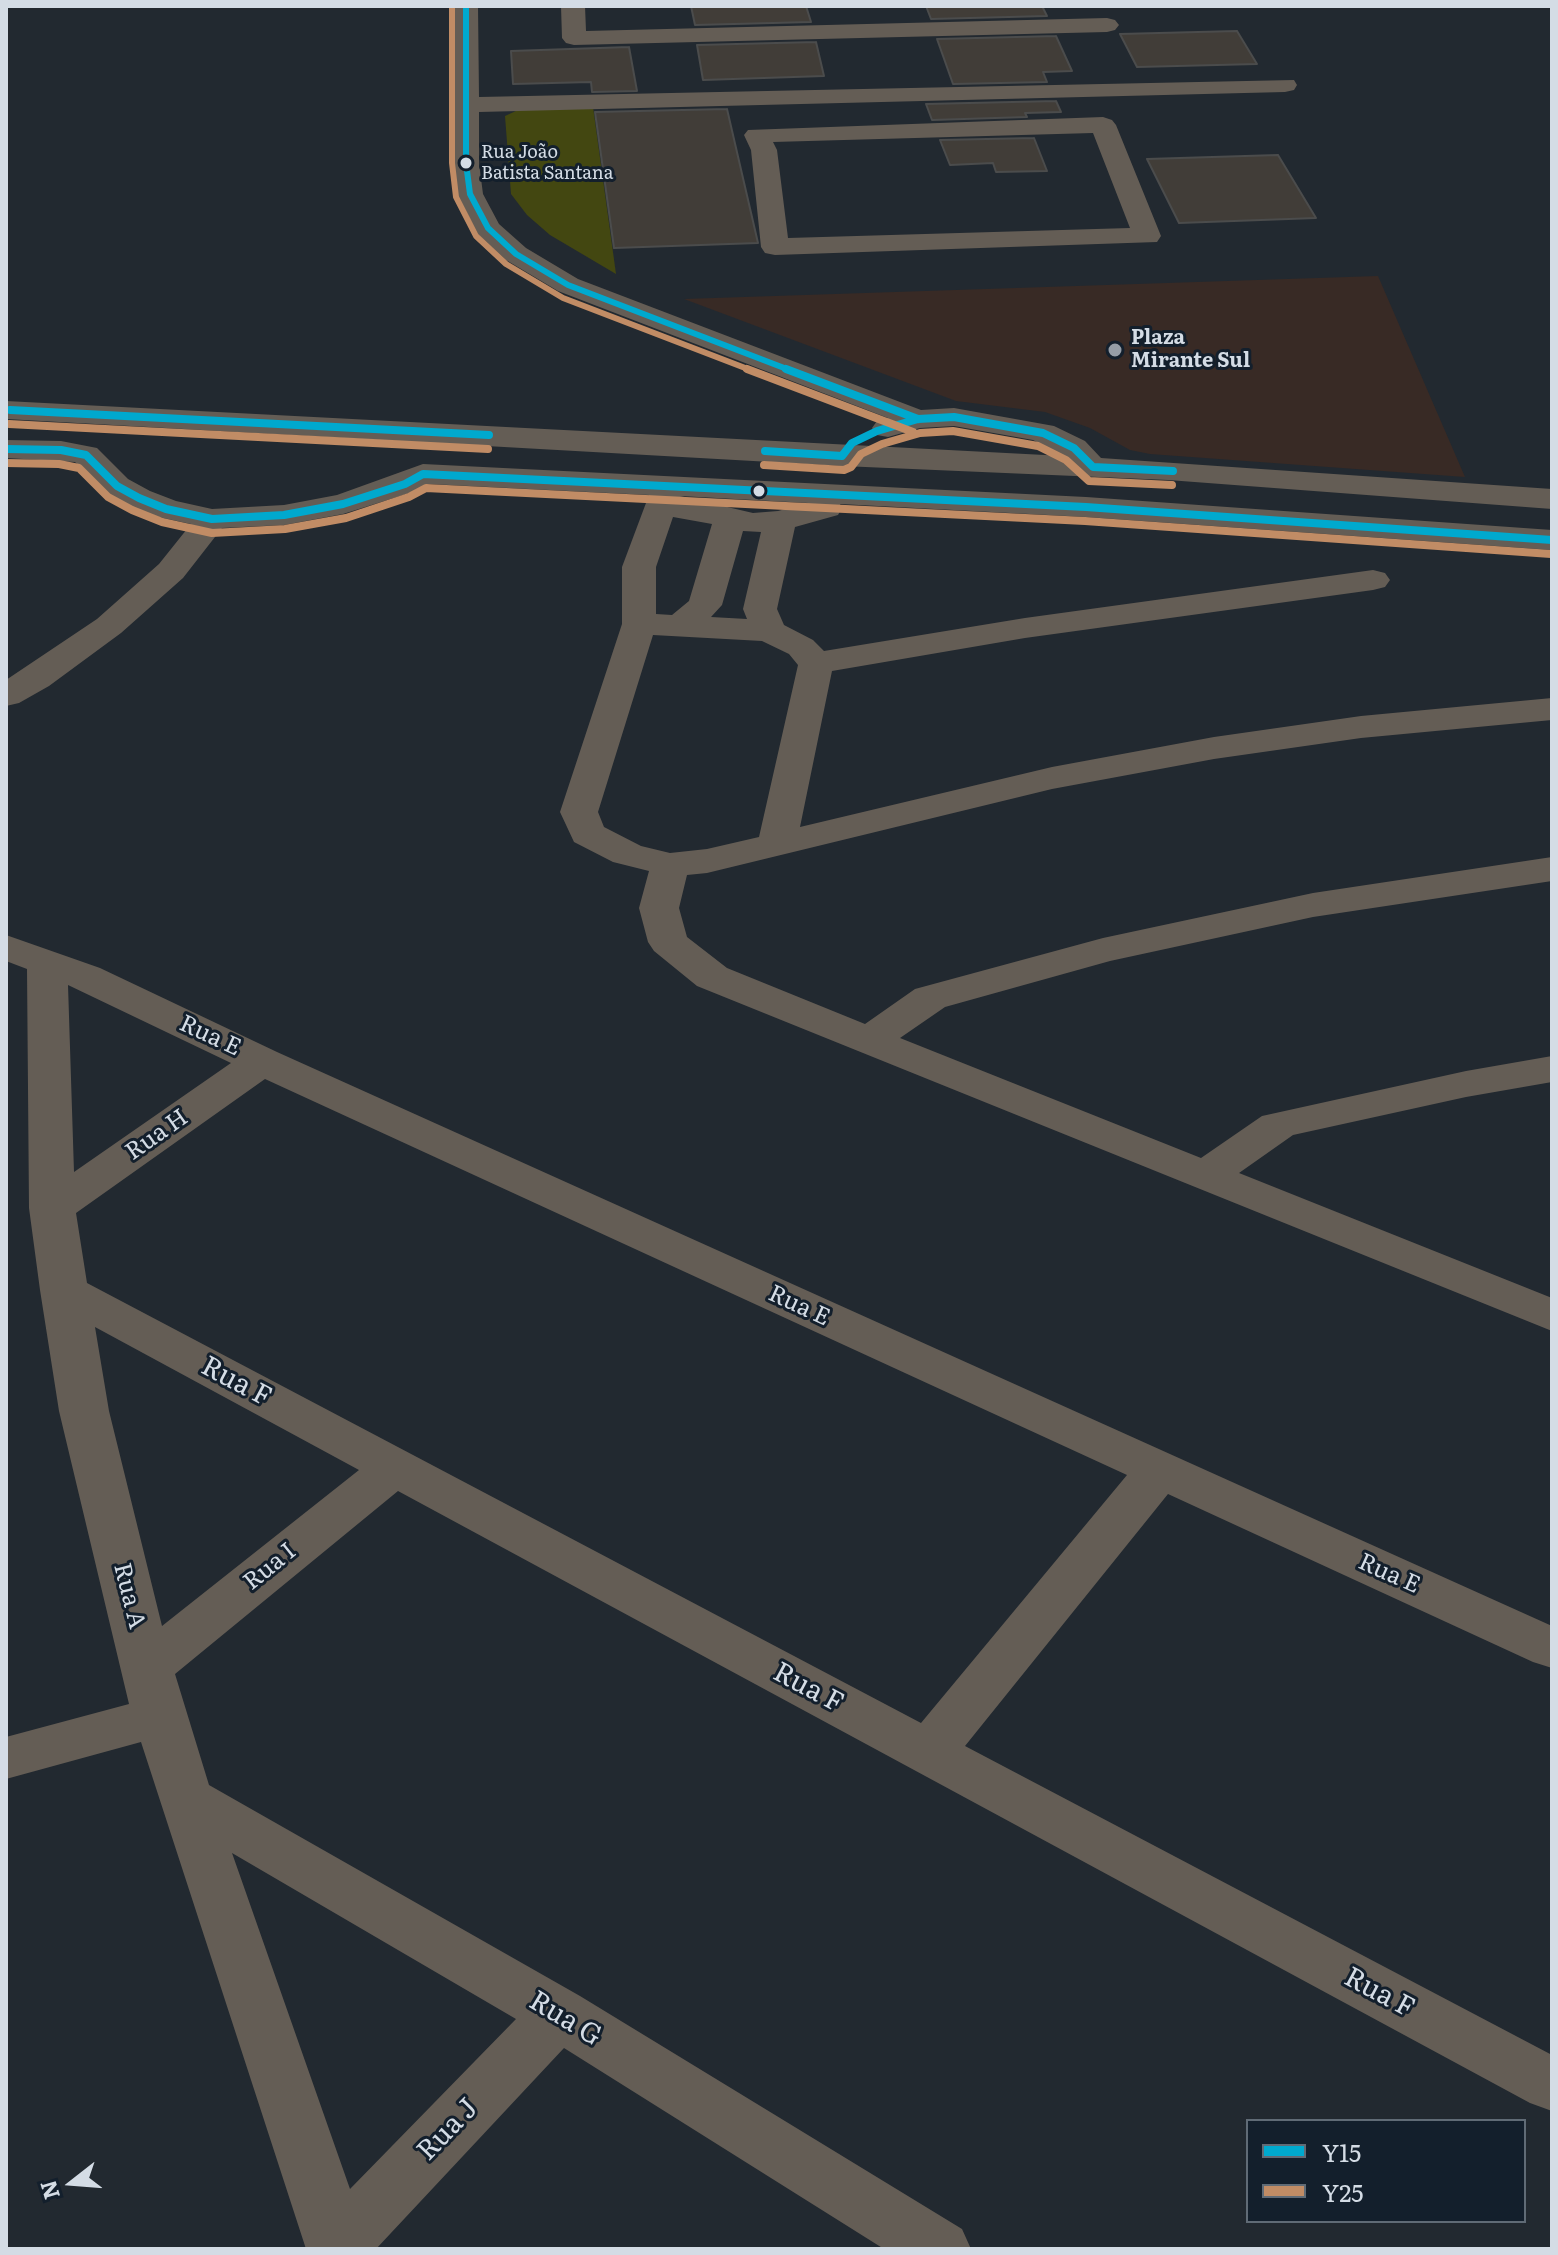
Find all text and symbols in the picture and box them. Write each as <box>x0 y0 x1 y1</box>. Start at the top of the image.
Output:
place label: Rua João Batista Santana <box>481 142 613 184</box>
marker: Rua João Batista Santana <box>458 155 474 171</box>
place label: Plaza Mirante Sul <box>1131 326 1250 373</box>
marker: Plaza Mirante Sul <box>1106 341 1124 359</box>
unlabelled marker <box>751 483 767 499</box>
street label: Rua E <box>175 1009 245 1063</box>
street label: Rua H <box>120 1103 194 1167</box>
street label: Rua E <box>764 1279 834 1333</box>
street label: Rua F <box>195 1350 277 1414</box>
street label: Rua I <box>238 1537 302 1597</box>
street label: Rua E <box>1354 1548 1424 1600</box>
street label: Rua A <box>107 1560 151 1632</box>
street label: Rua F <box>767 1656 849 1720</box>
street label: Rua F <box>1338 1961 1420 2025</box>
street label: Rua G <box>523 1984 607 2054</box>
street label: Rua J <box>411 2092 485 2168</box>
legend <box>1246 2119 1526 2223</box>
text: Y15 <box>1322 2134 1361 2169</box>
north arrow <box>32 2143 112 2223</box>
text: Y25 <box>1322 2174 1364 2209</box>
text: N <box>30 2177 67 2204</box>

